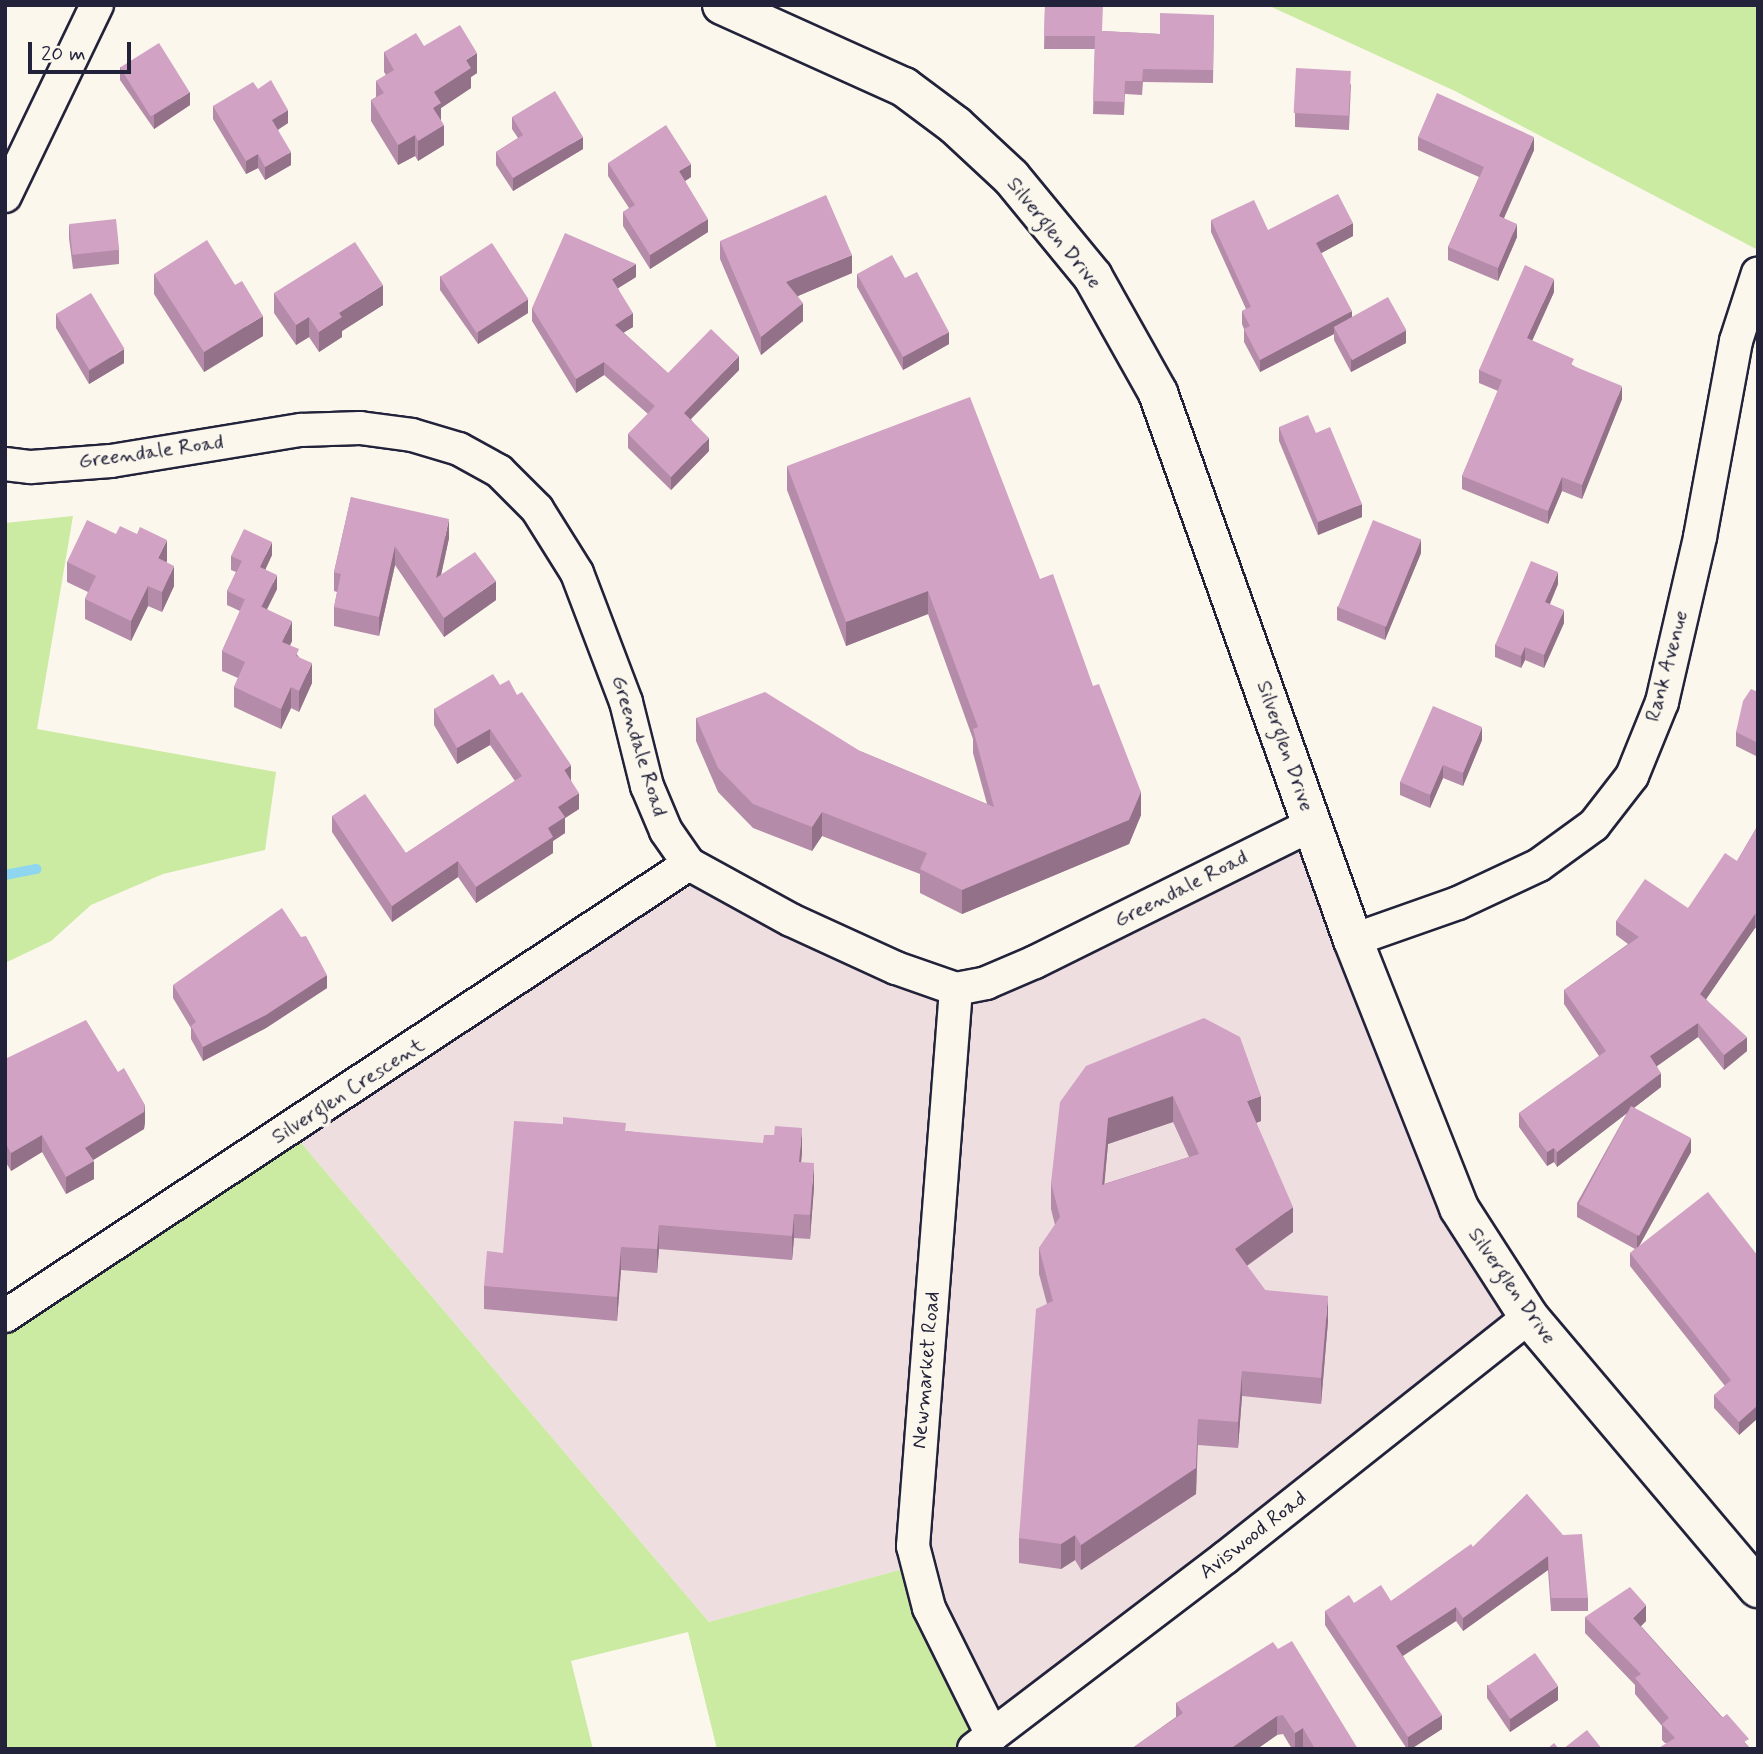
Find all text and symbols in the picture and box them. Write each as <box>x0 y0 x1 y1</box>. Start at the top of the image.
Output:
scale bar <box>32 28 135 72</box>
text: 20 m <box>41 40 86 68</box>
street label: Silverglen Drive <box>1002 173 1106 293</box>
street label: Greendale Road <box>78 430 224 474</box>
street label: Rank Avenue <box>1640 606 1694 726</box>
street label: Greendale Road <box>606 674 672 818</box>
street label: Silverglen Drive <box>1251 678 1319 814</box>
street label: Greendale Road <box>1112 845 1250 933</box>
street label: Silverglen Crescent <box>270 1034 426 1148</box>
street label: Silverglen Drive <box>1463 1223 1561 1349</box>
street label: Newmarket Road <box>907 1290 945 1450</box>
street label: Aviswood Road <box>1195 1486 1311 1584</box>

